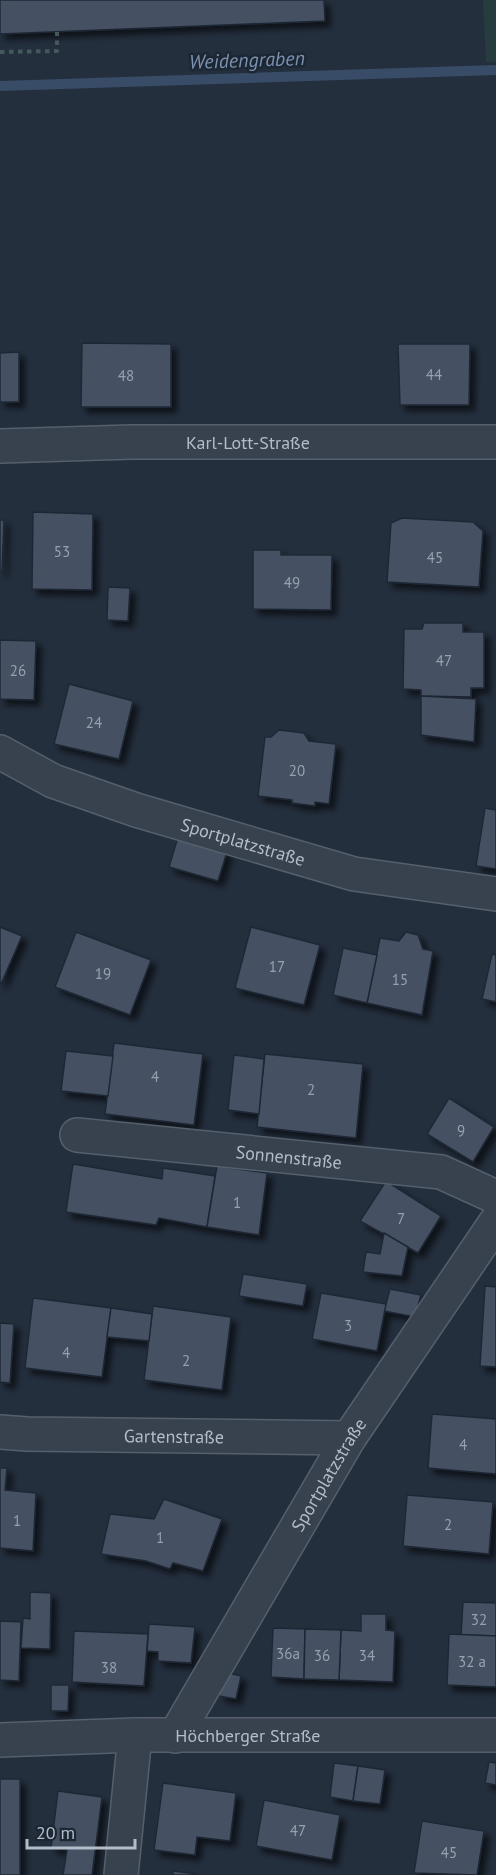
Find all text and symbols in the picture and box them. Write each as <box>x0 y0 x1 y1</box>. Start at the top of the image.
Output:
water label: Weidengraben <box>189 45 305 75</box>
house number: 44 <box>426 365 442 384</box>
house number: 48 <box>118 366 134 385</box>
street label: Karl-Lott-Straße <box>186 431 310 454</box>
house number: 53 <box>54 542 70 561</box>
house number: 45 <box>427 548 443 567</box>
house number: 49 <box>284 573 300 592</box>
house number: 47 <box>436 651 452 670</box>
house number: 26 <box>10 661 26 680</box>
house number: 24 <box>86 713 102 732</box>
house number: 20 <box>289 761 305 780</box>
street label: Sportplatzstraße <box>178 812 308 871</box>
house number: 17 <box>269 957 285 976</box>
house number: 19 <box>95 964 111 983</box>
house number: 15 <box>392 970 408 989</box>
house number: 4 <box>151 1067 159 1086</box>
house number: 2 <box>307 1080 315 1099</box>
house number: 9 <box>457 1121 465 1140</box>
street label: Sonnenstraße <box>235 1140 343 1173</box>
house number: 1 <box>233 1193 241 1212</box>
house number: 7 <box>397 1209 405 1228</box>
house number: 3 <box>344 1316 352 1335</box>
house number: 4 <box>62 1343 70 1362</box>
house number: 2 <box>182 1351 190 1370</box>
street label: Sportplatzstraße <box>285 1413 371 1536</box>
street label: Gartenstraße <box>124 1424 224 1448</box>
house number: 4 <box>459 1435 467 1454</box>
house number: 1 <box>13 1511 21 1530</box>
house number: 2 <box>444 1515 452 1534</box>
house number: 1 <box>156 1528 164 1547</box>
house number: 32 <box>471 1610 487 1629</box>
house number: 36a <box>276 1644 300 1663</box>
house number: 36 <box>314 1646 330 1665</box>
house number: 34 <box>359 1646 375 1665</box>
house number: 32 a <box>458 1652 486 1671</box>
house number: 38 <box>101 1658 117 1677</box>
street label: Höchberger Straße <box>175 1724 320 1747</box>
scale bar <box>27 1812 135 1850</box>
text: 20 m <box>36 1821 75 1844</box>
house number: 47 <box>290 1821 306 1840</box>
house number: 45 <box>441 1843 457 1862</box>

